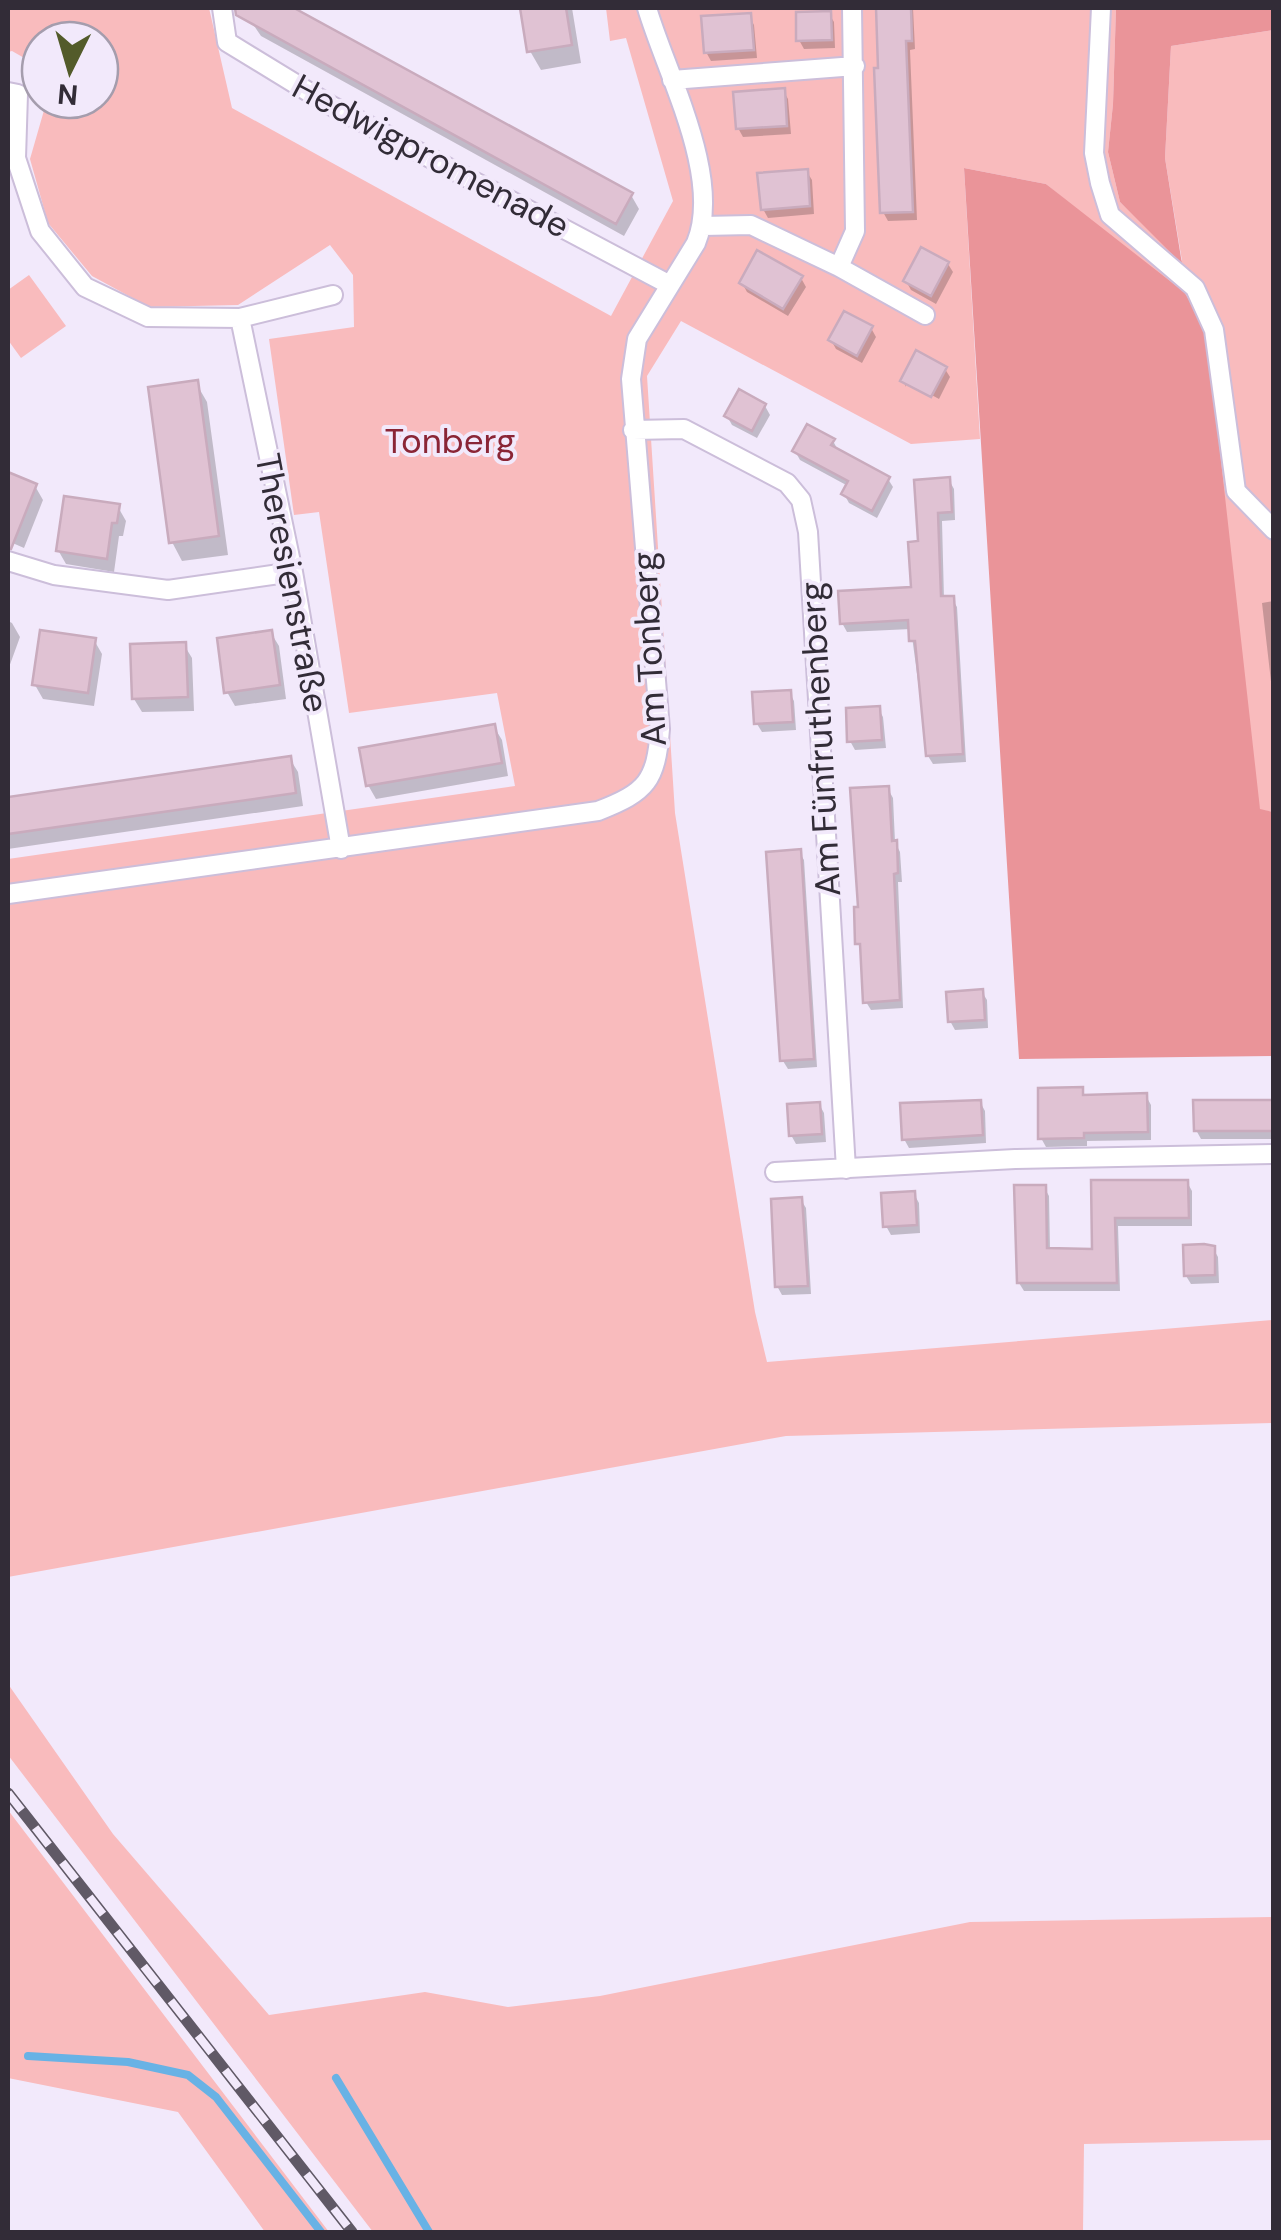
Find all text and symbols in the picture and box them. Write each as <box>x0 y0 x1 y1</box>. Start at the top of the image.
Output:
north arrow <box>20 20 120 120</box>
street label: Hedwigpromenade <box>285 64 577 248</box>
text: N <box>56 75 80 114</box>
park label: Tonberg <box>384 418 516 464</box>
street label: Theresienstraße <box>244 450 340 716</box>
street label: Am Tonberg <box>621 550 677 748</box>
street label: Am Fünfruthenberg <box>789 580 851 898</box>

